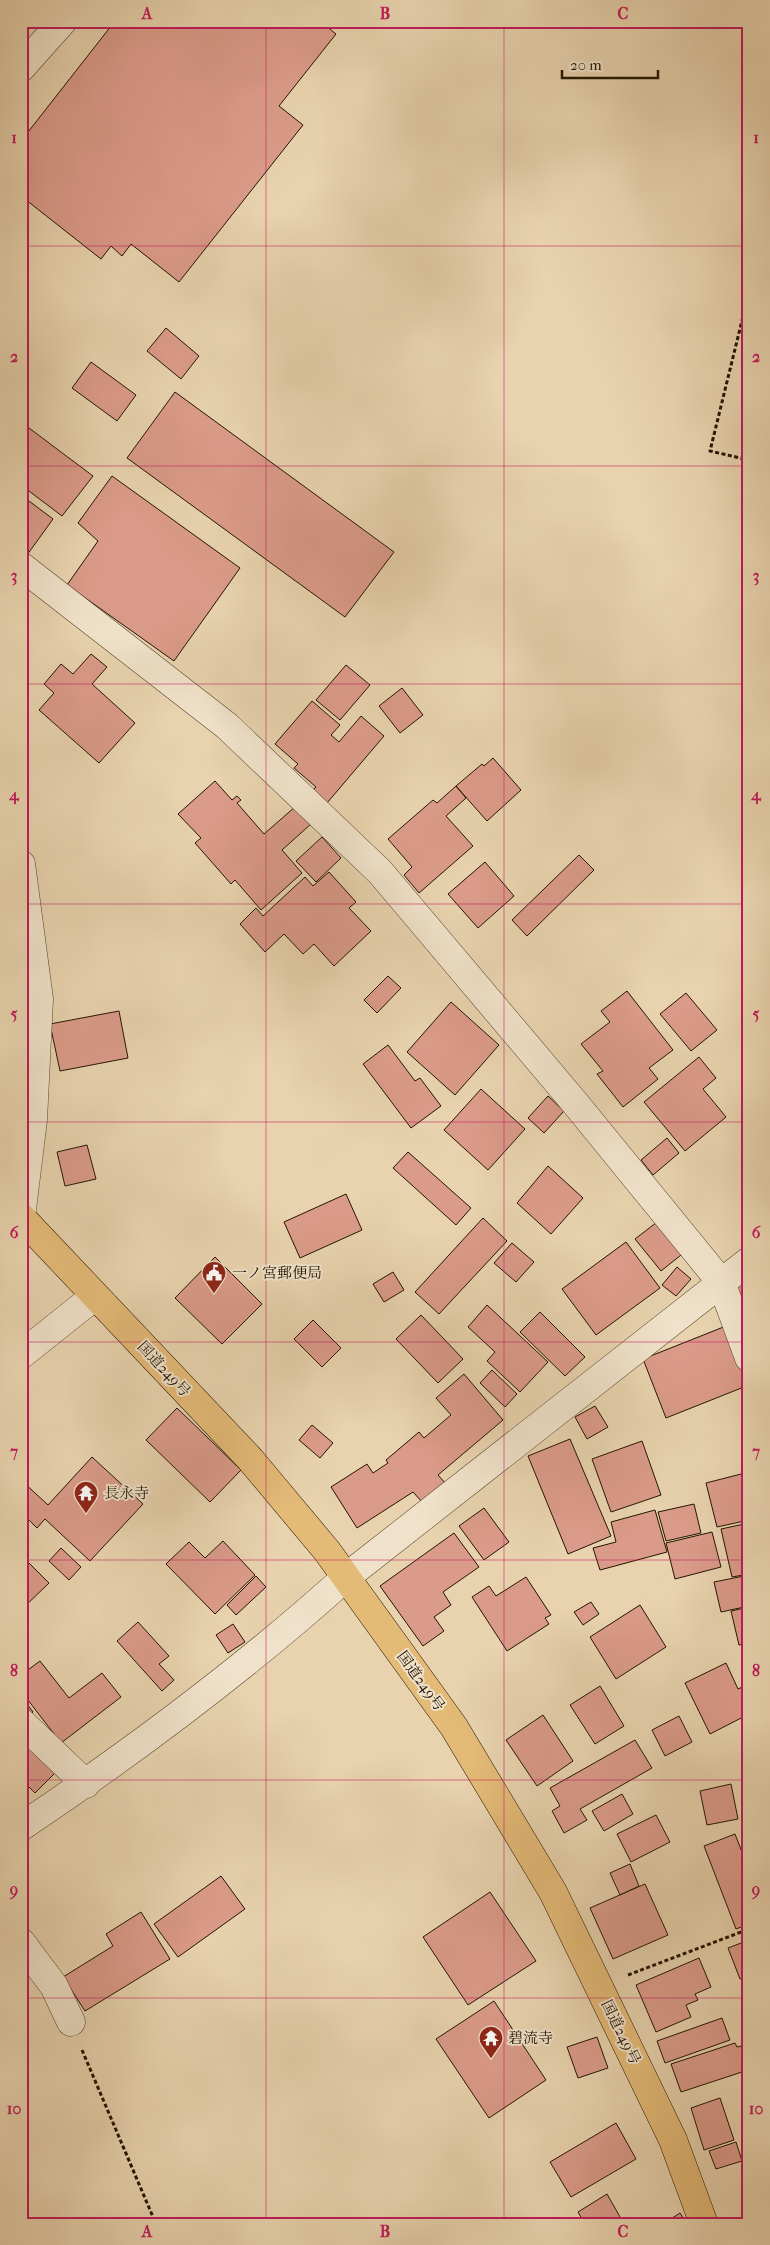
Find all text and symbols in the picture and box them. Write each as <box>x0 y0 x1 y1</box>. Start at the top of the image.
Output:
text: A <box>141 4 153 23</box>
text: B <box>380 4 390 23</box>
text: C <box>618 4 629 23</box>
scale bar <box>562 48 659 80</box>
text: 20 m <box>570 56 602 74</box>
text: 1 <box>11 128 17 147</box>
text: 1 <box>753 128 759 147</box>
text: 2 <box>10 347 18 366</box>
text: 2 <box>752 347 760 366</box>
text: 3 <box>11 566 17 586</box>
text: 3 <box>753 566 759 586</box>
text: 4 <box>8 785 20 805</box>
text: 4 <box>750 785 762 805</box>
text: 5 <box>11 1004 18 1023</box>
text: 5 <box>753 1004 760 1023</box>
text: 6 <box>10 1223 19 1242</box>
text: 6 <box>752 1223 761 1242</box>
public building icon: 一ノ宮郵便局 <box>201 1260 227 1294</box>
place label: 一ノ宮郵便局 <box>232 1264 322 1282</box>
street label: 国道249号 <box>134 1337 194 1401</box>
text: 7 <box>9 1442 18 1461</box>
text: 7 <box>751 1442 760 1461</box>
temple icon: 長永寺 <box>73 1480 99 1514</box>
place label: 長永寺 <box>104 1484 149 1502</box>
street label: 国道249号 <box>393 1648 449 1714</box>
text: 8 <box>10 1661 18 1680</box>
text: 8 <box>752 1661 760 1680</box>
text: 9 <box>9 1880 18 1900</box>
text: 9 <box>751 1880 760 1900</box>
street label: 国道249号 <box>598 1997 644 2067</box>
temple icon: 碧流寺 <box>478 2025 504 2059</box>
place label: 碧流寺 <box>508 2029 553 2047</box>
text: 10 <box>7 2099 21 2118</box>
text: 10 <box>749 2099 763 2118</box>
text: A <box>141 2222 153 2241</box>
text: B <box>380 2222 390 2241</box>
text: C <box>618 2222 629 2241</box>

